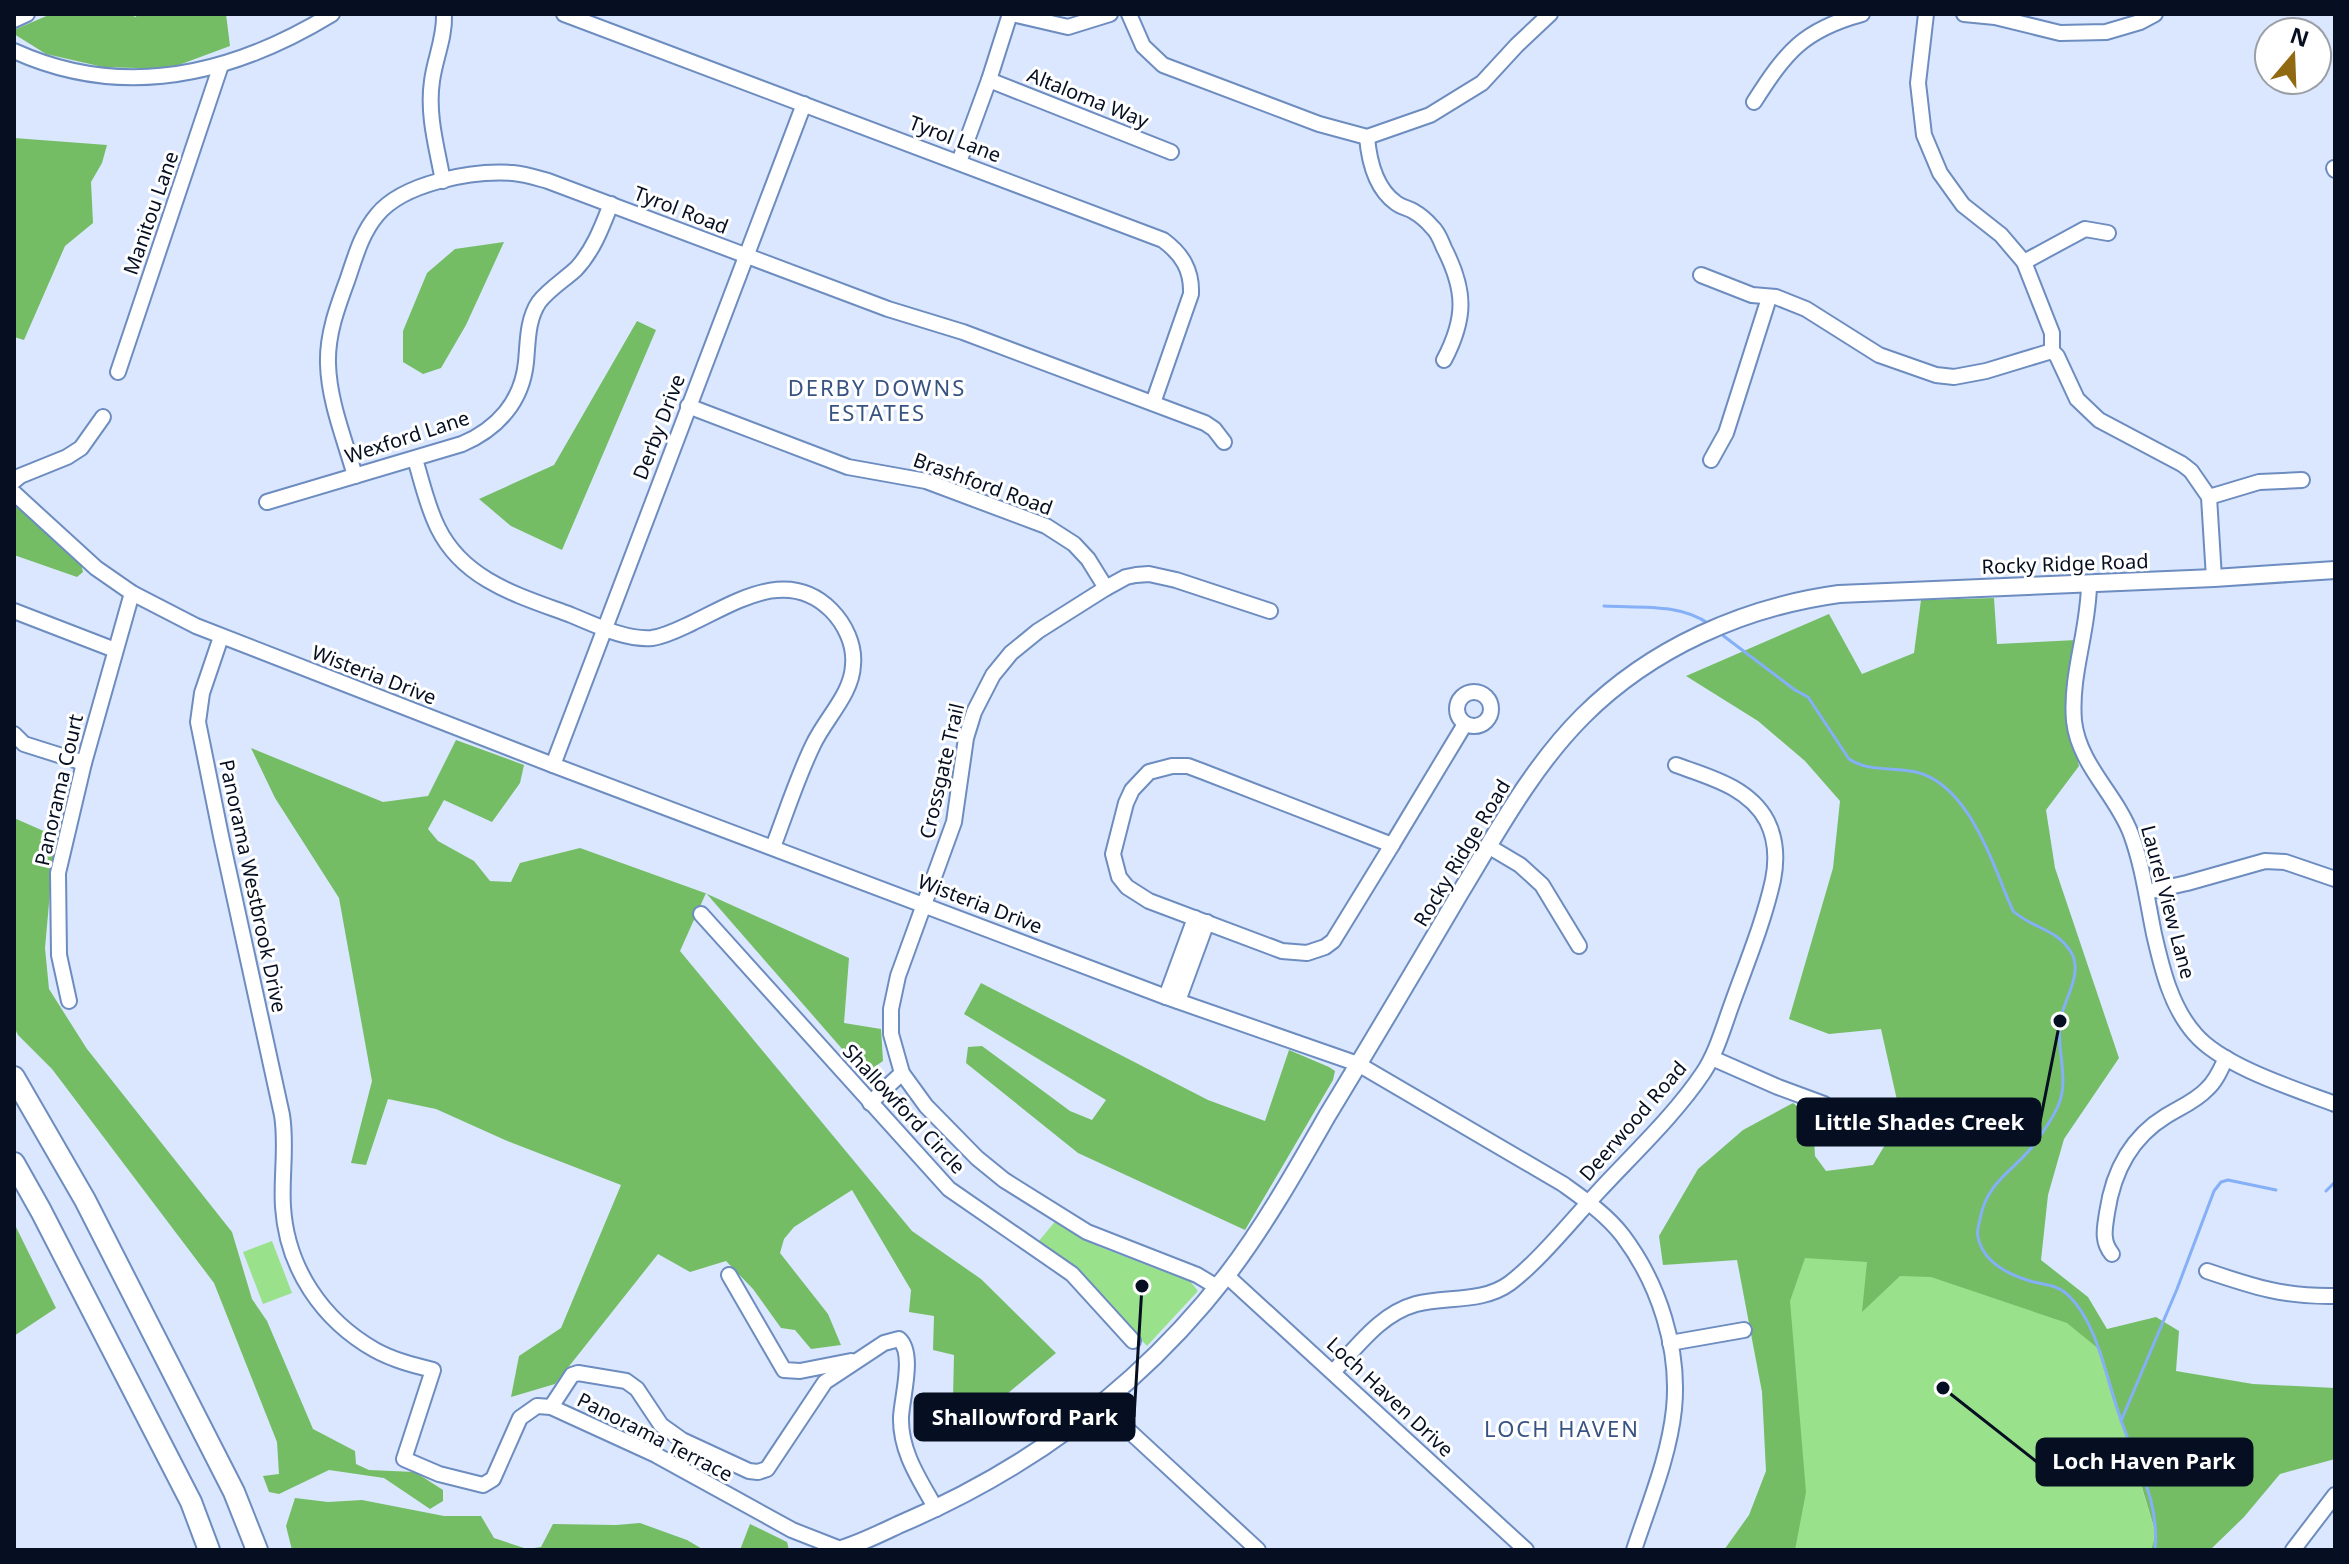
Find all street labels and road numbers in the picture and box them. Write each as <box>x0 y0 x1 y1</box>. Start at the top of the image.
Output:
street label: Altaloma Way <box>1024 61 1153 134</box>
street label: Tyrol Lane <box>905 109 1005 168</box>
street label: Manitou Lane <box>117 147 184 278</box>
street label: Tyrol Road <box>630 179 732 240</box>
street label: Derby Drive <box>626 370 691 483</box>
street label: Wexford Lane <box>341 404 473 469</box>
street label: Brashford Road <box>910 446 1057 521</box>
street label: Rocky Ridge Road <box>1981 547 2149 580</box>
street label: Wisteria Drive <box>308 638 440 711</box>
street label: Crossgate Trail <box>913 700 970 841</box>
street label: Panorama Court <box>28 712 89 868</box>
street label: Panorama Westbrook Drive <box>213 757 294 1015</box>
street label: Rocky Ridge Road <box>1407 774 1516 931</box>
street label: Laurel View Lane <box>2135 822 2202 982</box>
street label: Wisteria Drive <box>914 867 1046 940</box>
street label: Shallowford Circle <box>837 1038 972 1179</box>
street label: Deerwood Road <box>1573 1055 1692 1186</box>
street label: Loch Haven Drive <box>1321 1331 1460 1463</box>
street label: Panorama Terrace <box>573 1386 738 1487</box>

